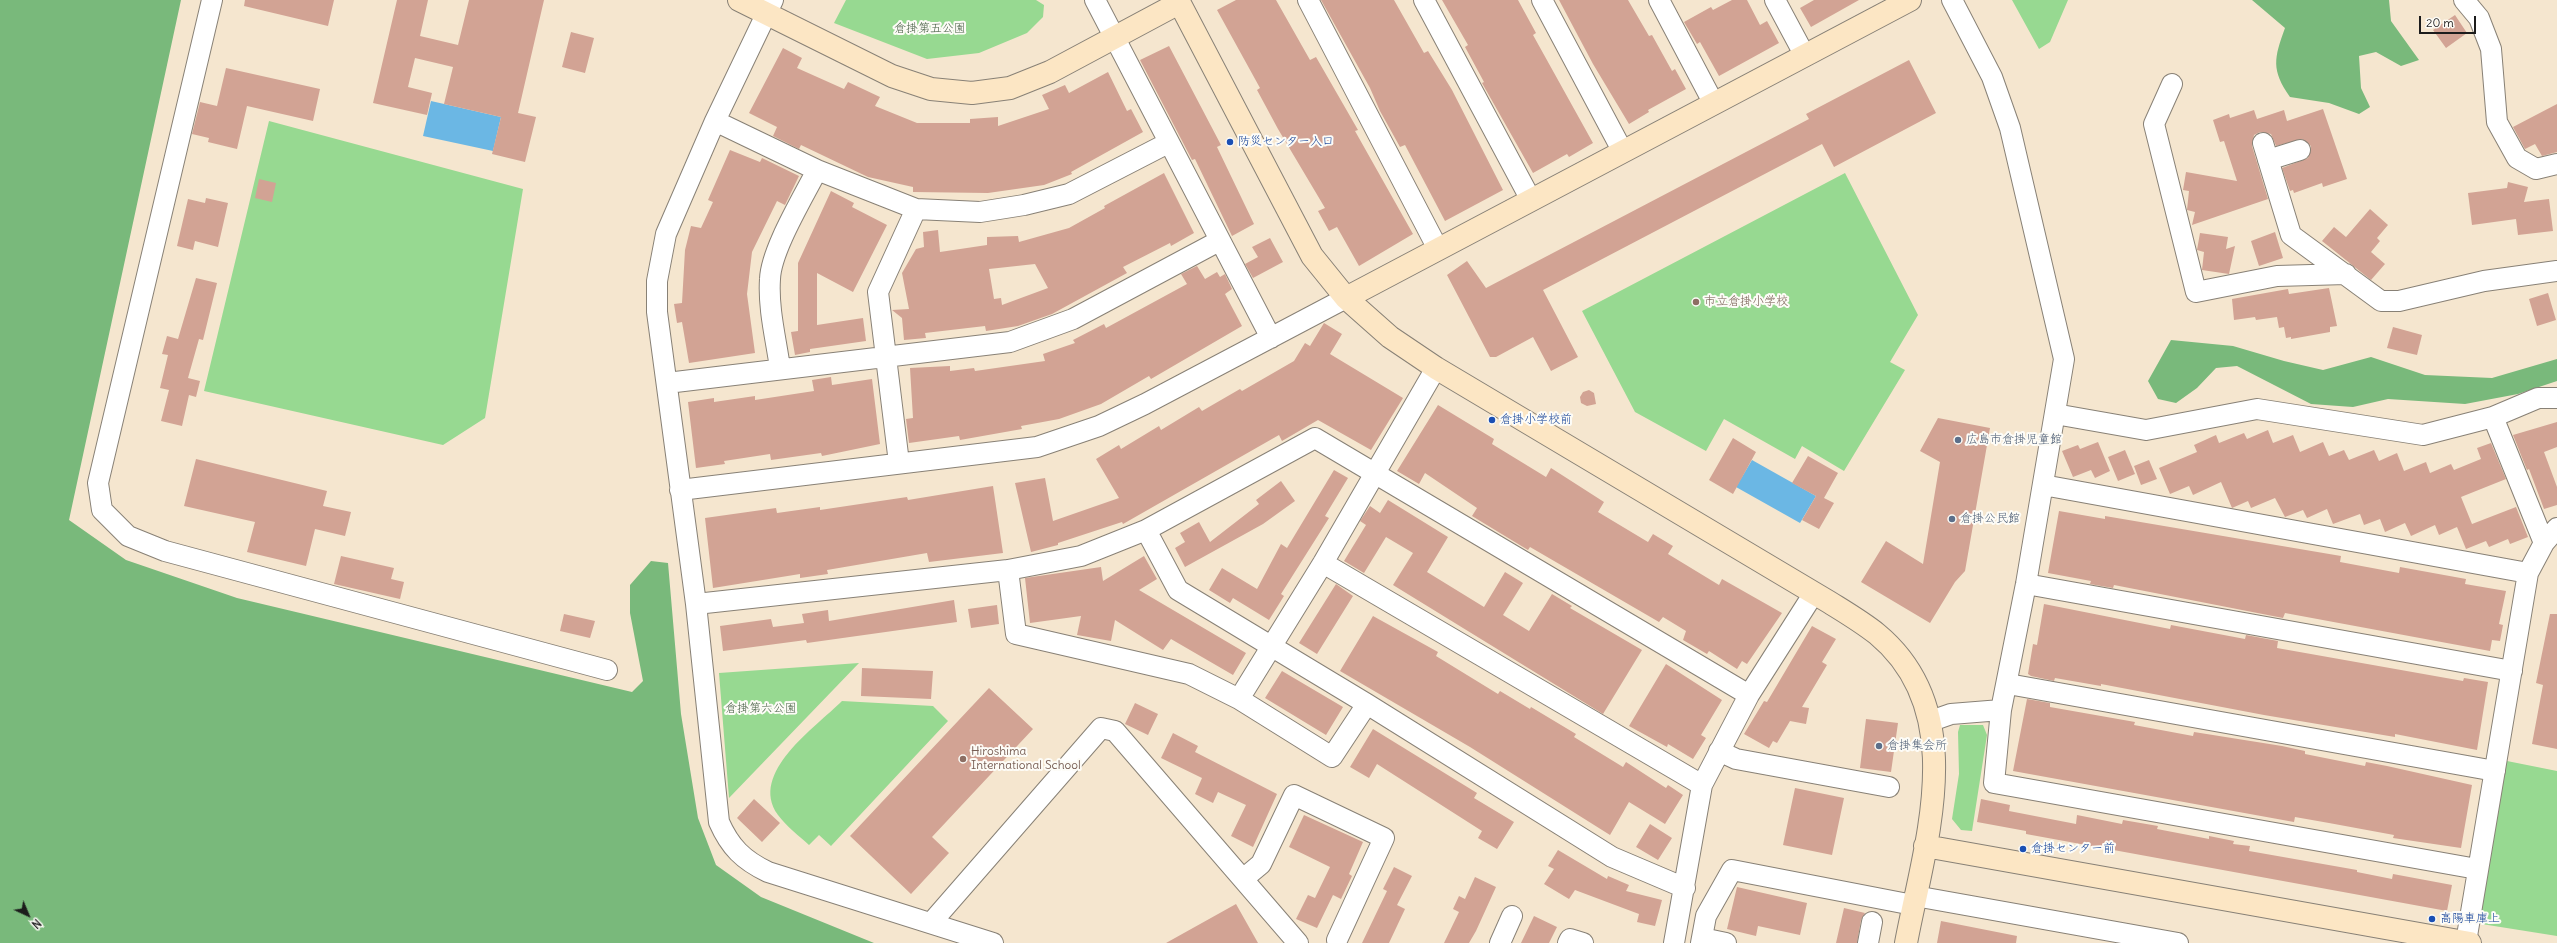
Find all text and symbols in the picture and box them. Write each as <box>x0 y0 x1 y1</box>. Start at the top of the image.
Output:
scale bar <box>2421 8 2478 34</box>
text: 20 m <box>2426 15 2454 30</box>
park label: 倉掛第五公園 <box>894 22 966 36</box>
place label: 防災センター入口 <box>1238 135 1334 149</box>
marker: 防災センター入口 <box>1225 137 1235 147</box>
place label: 市立倉掛小学校 <box>1704 295 1788 309</box>
marker: 市立倉掛小学校 <box>1691 297 1701 307</box>
place label: 倉掛小学校前 <box>1500 413 1572 427</box>
marker: 倉掛小学校前 <box>1487 415 1497 425</box>
place label: 広島市倉掛児童館 <box>1966 433 2062 447</box>
marker: 広島市倉掛児童館 <box>1953 435 1963 445</box>
place label: 倉掛公民館 <box>1960 512 2020 526</box>
marker: 倉掛公民館 <box>1947 514 1957 524</box>
park label: 倉掛第六公園 <box>725 702 797 716</box>
place label: 倉掛集会所 <box>1887 739 1947 753</box>
marker: 倉掛集会所 <box>1874 741 1884 751</box>
place label: Hiroshima International School <box>971 745 1081 773</box>
marker: Hiroshima International School <box>958 754 968 764</box>
place label: 倉掛センター前 <box>2031 842 2115 856</box>
marker: 倉掛センター前 <box>2018 844 2028 854</box>
north arrow <box>8 895 48 935</box>
place label: 高陽車庫上 <box>2440 912 2500 926</box>
marker: 高陽車庫上 <box>2427 914 2437 924</box>
text: N <box>29 916 44 931</box>

